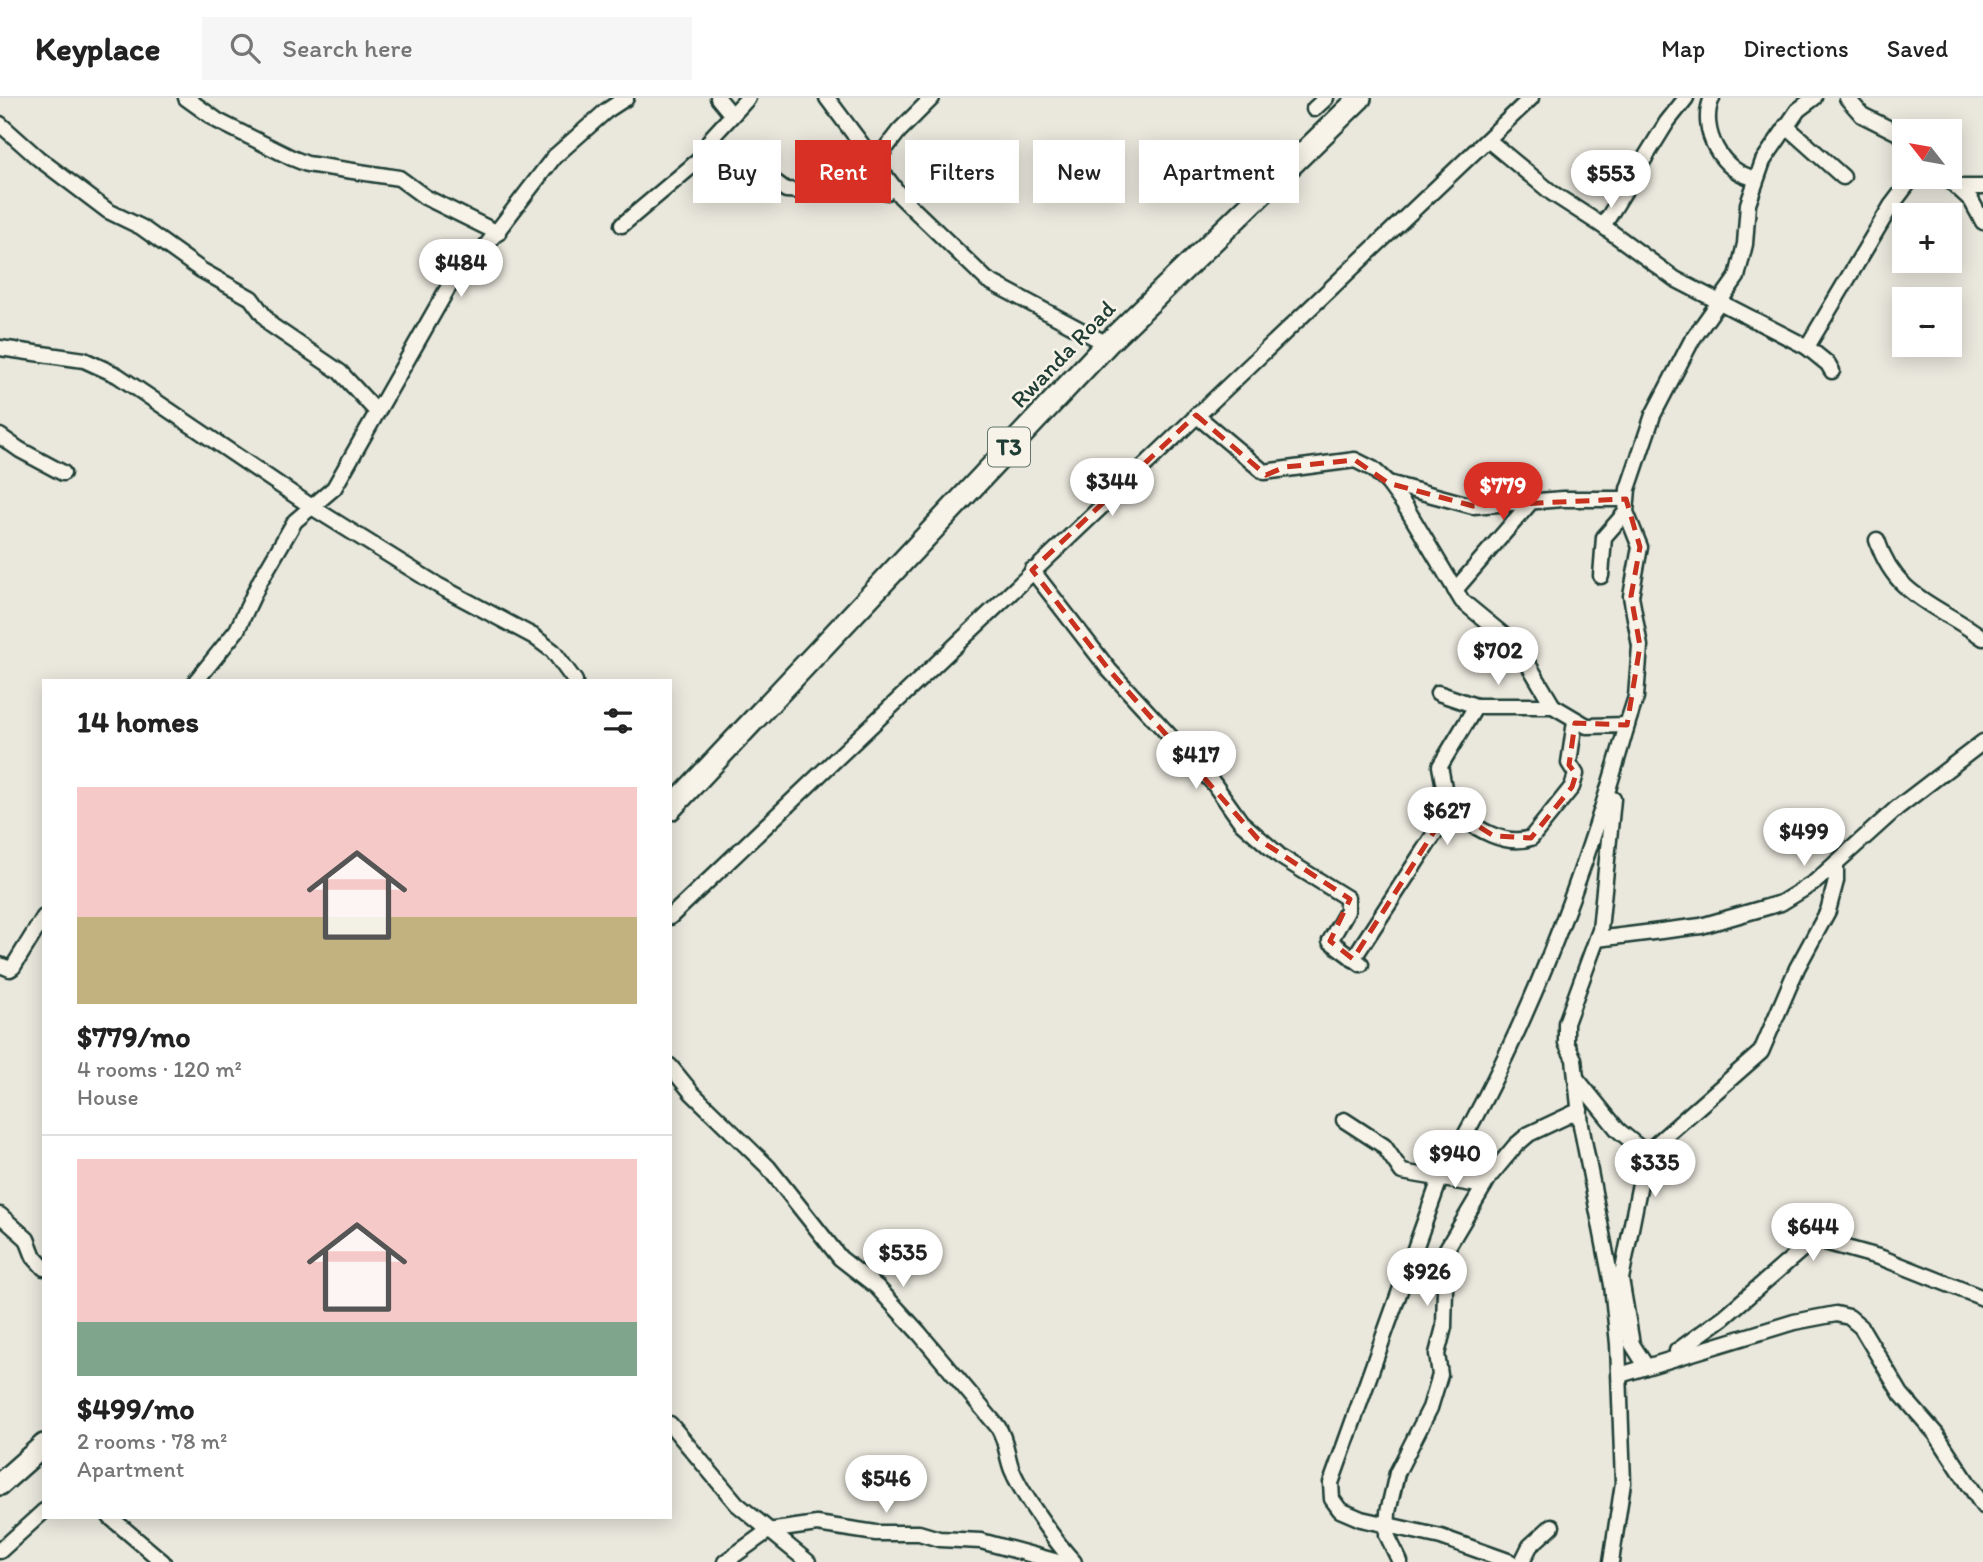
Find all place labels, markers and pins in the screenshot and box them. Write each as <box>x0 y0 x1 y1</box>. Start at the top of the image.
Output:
pin: $553 <box>1570 150 1652 210</box>
pin: $484 <box>420 240 502 299</box>
pin: $344 <box>1071 458 1153 518</box>
pin: $779 <box>1462 462 1544 522</box>
pin: $702 <box>1457 628 1539 687</box>
pin: $417 <box>1155 732 1237 791</box>
pin: $627 <box>1406 788 1488 847</box>
pin: $499 <box>1763 808 1845 868</box>
pin: $940 <box>1414 1130 1496 1190</box>
pin: $335 <box>1614 1140 1696 1199</box>
pin: $644 <box>1772 1204 1854 1263</box>
pin: $535 <box>862 1230 944 1289</box>
pin: $926 <box>1386 1248 1468 1308</box>
pin: $546 <box>845 1456 927 1515</box>

